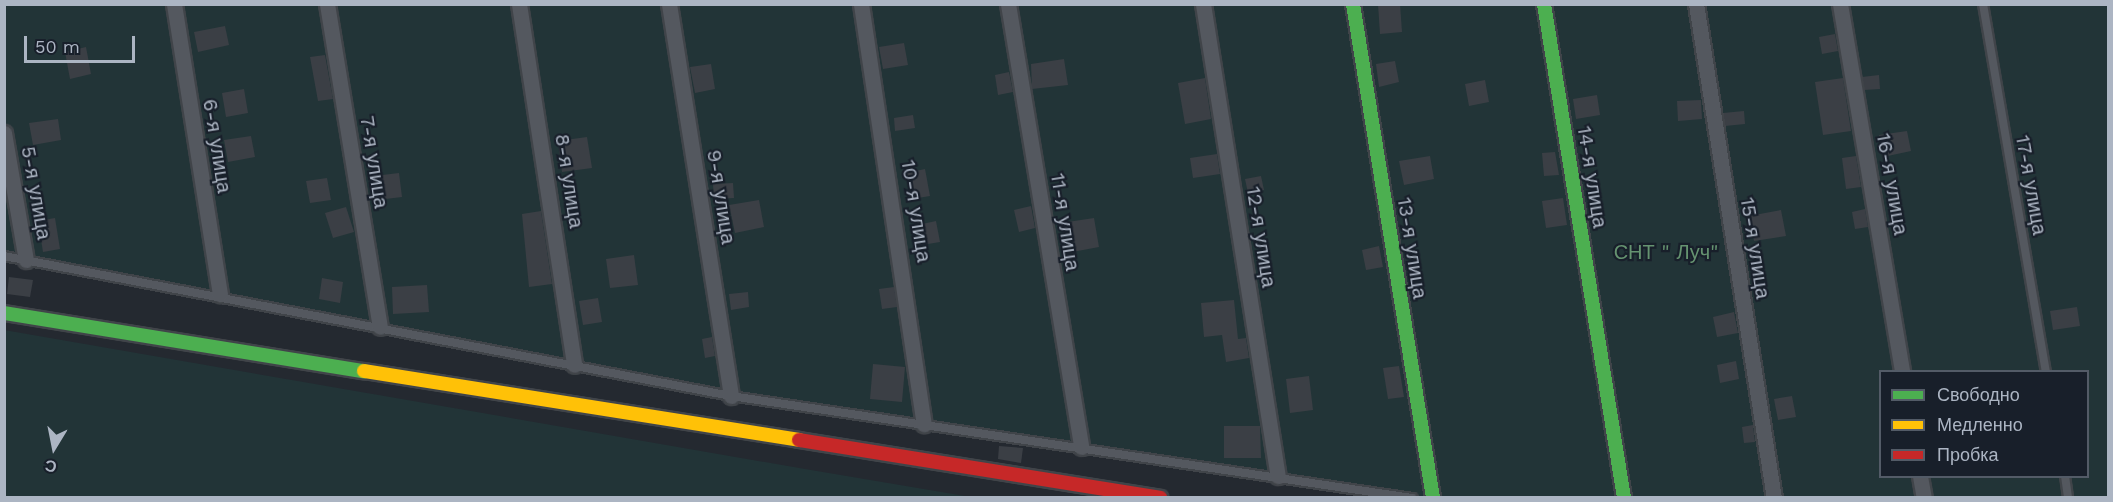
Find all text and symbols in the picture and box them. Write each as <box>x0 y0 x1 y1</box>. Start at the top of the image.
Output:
scale bar <box>27 24 138 62</box>
text: 50 m <box>35 36 80 57</box>
street label: 6-я улица <box>198 97 236 195</box>
street label: 7-я улица <box>355 114 393 210</box>
street label: 14-я улица <box>1572 124 1612 230</box>
street label: 16-я улица <box>1871 131 1913 237</box>
street label: 8-я улица <box>550 132 588 230</box>
street label: 17-я улица <box>2010 133 2052 237</box>
street label: 5-я улица <box>16 144 56 242</box>
street label: 9-я улица <box>702 148 740 246</box>
street label: 10-я улица <box>896 158 936 264</box>
street label: 11-я улица <box>1045 172 1085 272</box>
street label: 12-я улица <box>1241 185 1281 289</box>
street label: 13-я улица <box>1392 196 1432 300</box>
street label: 15-я улица <box>1735 196 1775 300</box>
park label: СНТ " Луч" <box>1614 240 1718 264</box>
legend <box>1879 370 2089 478</box>
text: Свободно <box>1937 384 2020 405</box>
text: Медленно <box>1937 414 2023 435</box>
north arrow <box>24 418 84 478</box>
text: Пробка <box>1937 444 1999 465</box>
text: С <box>43 456 58 477</box>

